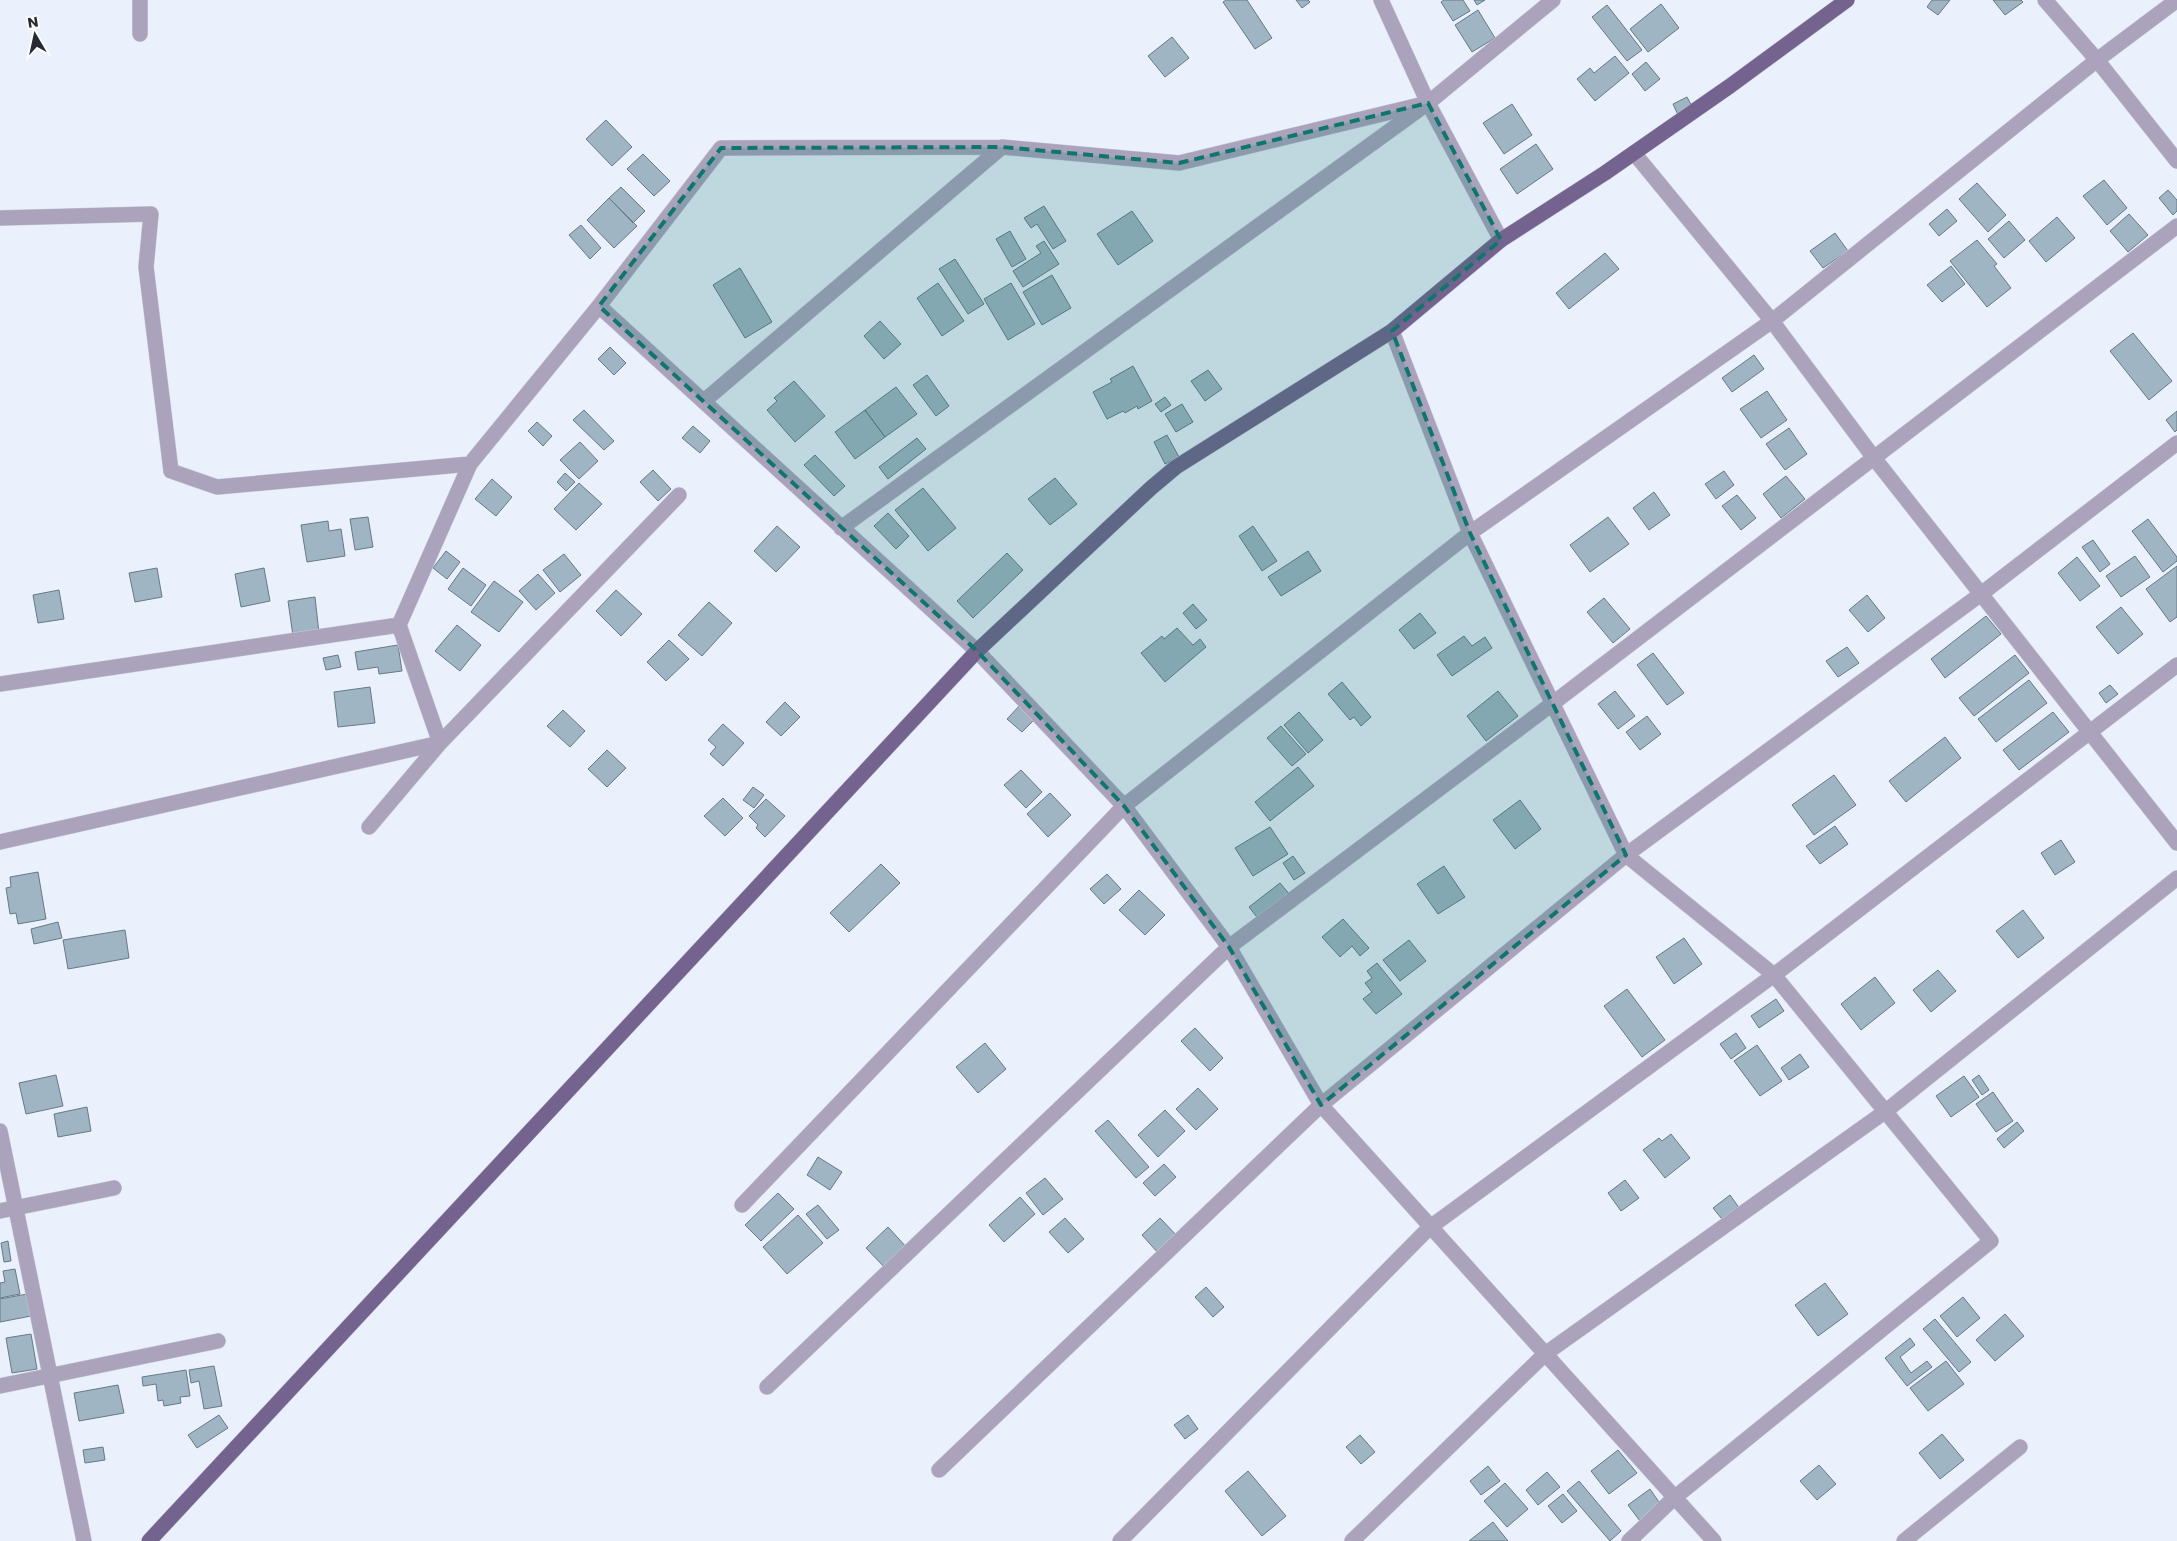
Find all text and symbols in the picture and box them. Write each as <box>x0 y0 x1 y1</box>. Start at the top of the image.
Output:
north arrow <box>10 10 60 60</box>
text: N <box>26 11 40 33</box>

